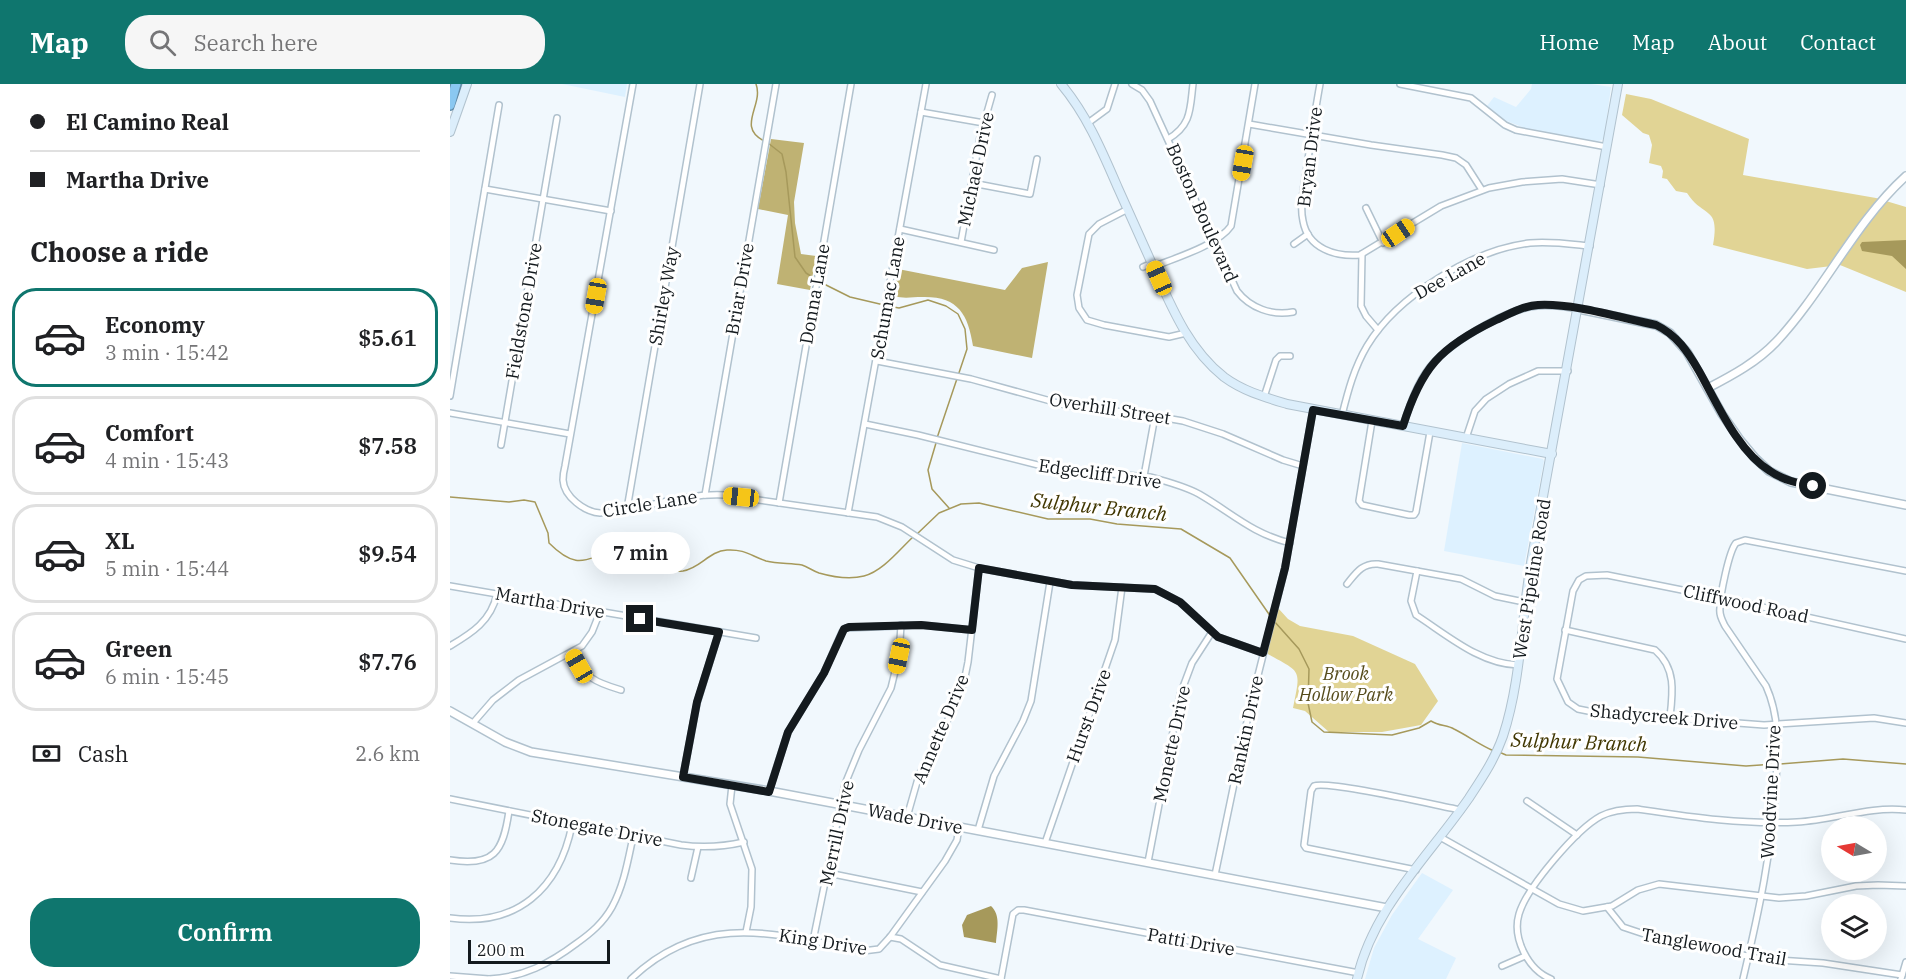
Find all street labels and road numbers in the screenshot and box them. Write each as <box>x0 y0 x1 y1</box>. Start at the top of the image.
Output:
street label: Bryan Drive <box>1292 105 1327 208</box>
street label: Michael Drive <box>952 110 999 228</box>
street label: Boston Boulevard <box>1162 140 1243 286</box>
street label: Schumac Lane <box>865 235 910 361</box>
street label: Fieldstone Drive <box>500 241 547 381</box>
street label: Briar Drive <box>720 241 759 337</box>
street label: Donna Lane <box>794 242 835 346</box>
street label: Shirley Way <box>644 244 684 347</box>
street label: Dee Lane <box>1410 247 1489 304</box>
street label: Overhill Street <box>1048 388 1172 429</box>
street label: Edgecliff Drive <box>1037 453 1163 494</box>
street label: Circle Lane <box>601 485 699 522</box>
street label: West Pipeline Road <box>1507 497 1556 661</box>
street label: Cliffwood Road <box>1681 579 1811 628</box>
street label: Martha Drive <box>494 582 607 623</box>
street label: Hurst Drive <box>1061 666 1116 766</box>
street label: Annette Drive <box>907 671 974 787</box>
street label: Rankin Drive <box>1223 673 1268 786</box>
street label: Monette Drive <box>1148 683 1195 804</box>
street label: Shadycreek Drive <box>1589 699 1739 734</box>
street label: Woodvine Drive <box>1756 724 1785 860</box>
street label: Merrill Drive <box>814 778 859 888</box>
street label: Wade Drive <box>866 798 965 839</box>
street label: Stonegate Drive <box>530 804 665 852</box>
street label: Tanglewood Trail <box>1640 922 1789 971</box>
street label: King Drive <box>777 923 869 960</box>
street label: Patti Drive <box>1146 923 1237 961</box>

